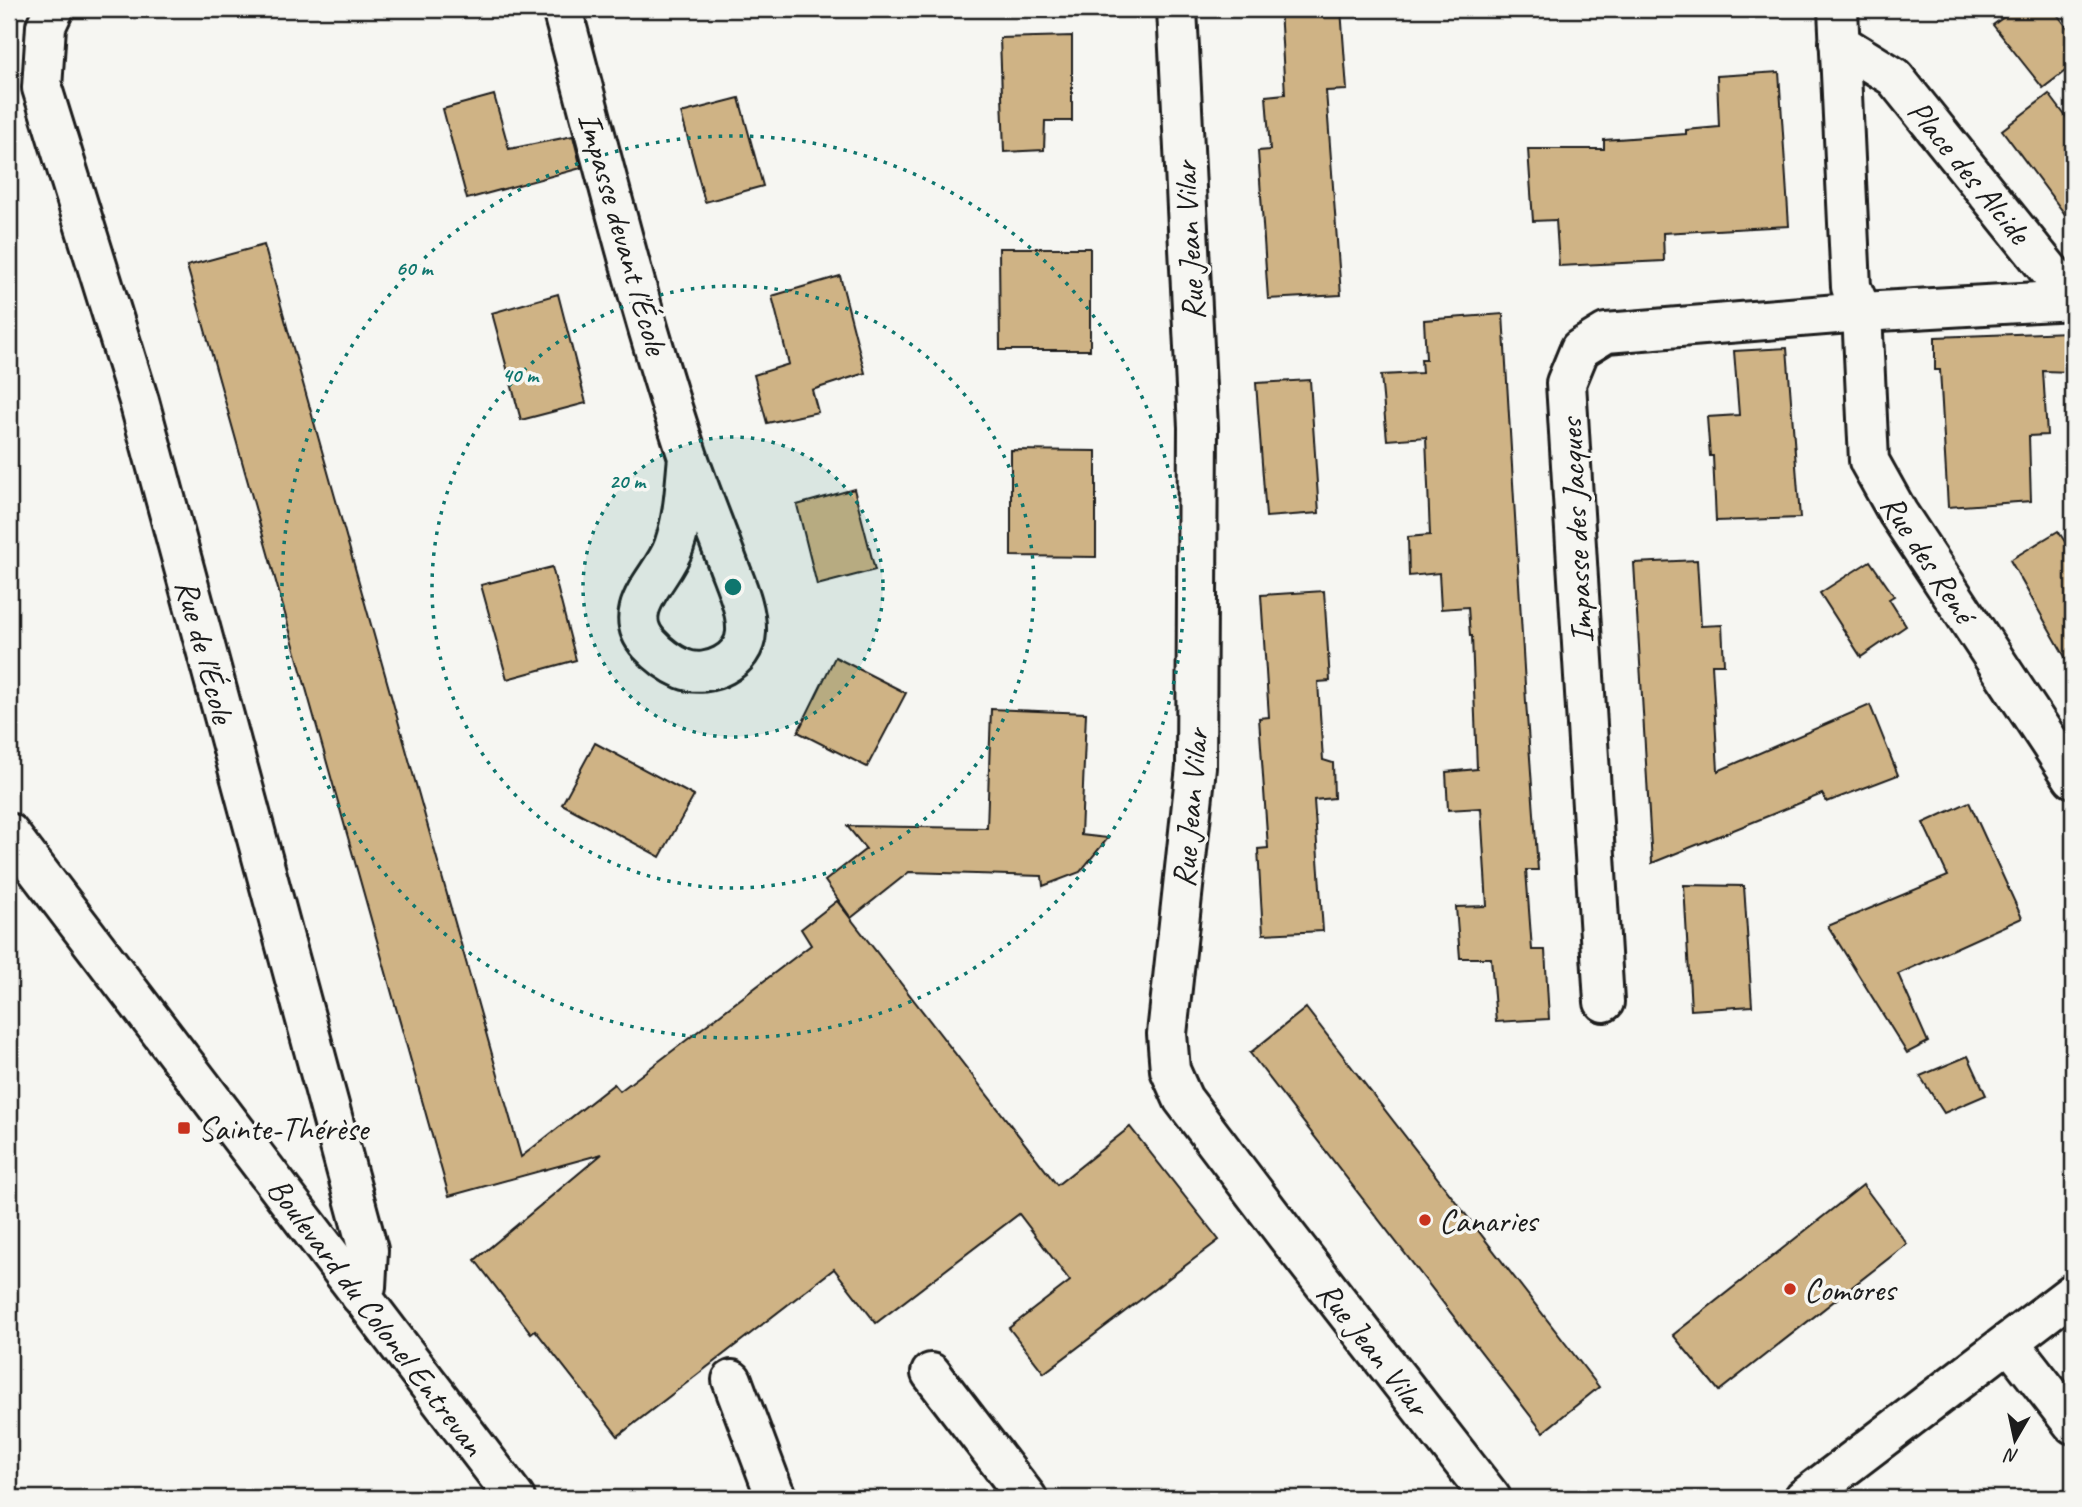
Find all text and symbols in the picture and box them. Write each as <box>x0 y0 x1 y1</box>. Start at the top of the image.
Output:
street label: Place des Alcide <box>1898 91 2041 254</box>
street label: Impasse devant l'École <box>568 107 678 361</box>
street label: Rue Jean Vilar <box>1164 157 1214 321</box>
text: 60 m <box>396 255 434 281</box>
text: 40 m <box>502 362 540 388</box>
street label: Impasse des Jacques <box>1549 415 1603 645</box>
text: 20 m <box>609 468 647 494</box>
street label: Rue des René <box>1871 487 1988 635</box>
street label: Rue de l'École <box>166 575 245 730</box>
centre of rings <box>721 575 745 599</box>
street label: Rue Jean Vilar <box>1162 724 1218 889</box>
place label: Sainte-Thérèse <box>198 1108 370 1150</box>
marker: Sainte-Thérèse <box>176 1120 192 1136</box>
street label: Boulevard du Colonel Entrevan <box>258 1169 495 1465</box>
place label: Canaries <box>1439 1200 1540 1242</box>
marker: Canaries <box>1417 1212 1433 1228</box>
place label: Comores <box>1804 1269 1898 1311</box>
street label: Rue Jean Vilar <box>1308 1273 1441 1427</box>
marker: Comores <box>1782 1281 1798 1297</box>
north arrow <box>1980 1406 2050 1476</box>
text: N <box>2002 1443 2020 1469</box>

